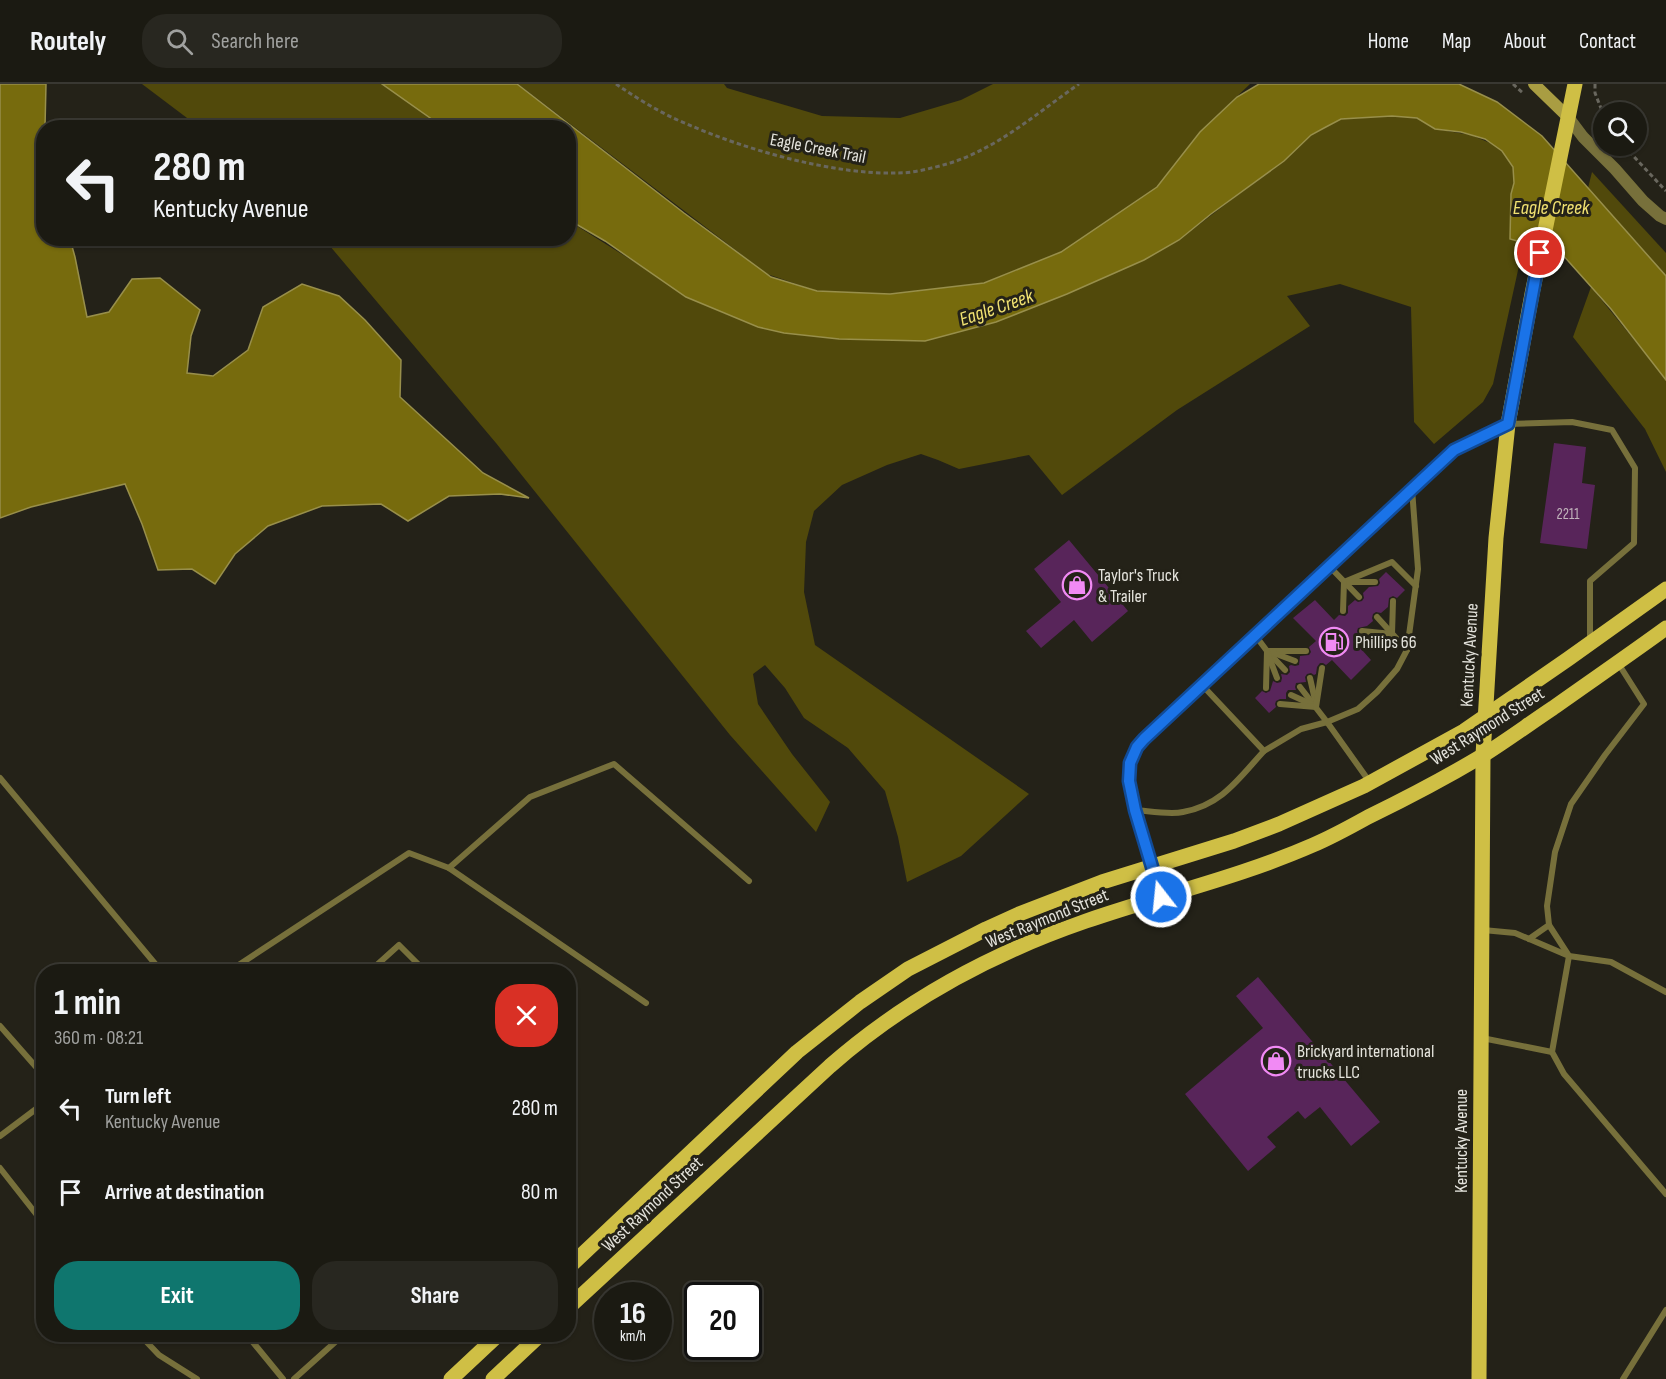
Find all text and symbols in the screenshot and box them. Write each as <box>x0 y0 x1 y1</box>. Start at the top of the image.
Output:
search box <box>142 14 562 68</box>
text: Routely <box>30 25 106 58</box>
icon: search <box>163 25 196 58</box>
text: Search here <box>211 28 299 55</box>
text: Home <box>1368 29 1409 54</box>
text: Map <box>1442 29 1471 54</box>
text: About <box>1504 29 1546 54</box>
text: Contact <box>1579 29 1636 54</box>
map controls <box>1593 102 1647 156</box>
button: search <box>1593 102 1647 156</box>
street label: Eagle Creek Trail <box>768 129 867 168</box>
text: 280 m <box>153 142 246 193</box>
icon: left <box>54 144 132 222</box>
text: Kentucky Avenue <box>153 193 309 225</box>
water label: Eagle Creek <box>1513 196 1590 220</box>
pin <box>1514 227 1565 278</box>
icon: arrive <box>1523 236 1556 269</box>
water label: Eagle Creek <box>956 284 1037 332</box>
house number: 2211 <box>1557 505 1580 524</box>
place label: Taylor's Truck & Trailer <box>1098 565 1179 607</box>
shop icon: Taylor's Truck & Trailer <box>1061 569 1093 601</box>
street label: Kentucky Avenue <box>1456 603 1483 707</box>
fuel station icon: Phillips 66 <box>1318 626 1350 658</box>
place label: Phillips 66 <box>1355 632 1417 653</box>
street label: West Raymond Street <box>1426 683 1549 770</box>
position arrow <box>1129 865 1193 929</box>
street label: West Raymond Street <box>983 884 1112 953</box>
text: 1 min <box>54 982 121 1025</box>
button: close <box>495 984 558 1047</box>
text: 360 m · 08:21 <box>54 1026 143 1050</box>
place label: Brickyard international trucks LLC <box>1297 1041 1434 1083</box>
shop icon: Brickyard international trucks LLC <box>1260 1045 1292 1077</box>
text: Turn left <box>105 1083 171 1110</box>
street label: Kentucky Avenue <box>1451 1089 1472 1193</box>
icon: left <box>54 1092 87 1125</box>
text: 280 m <box>512 1095 558 1122</box>
text: Kentucky Avenue <box>105 1110 220 1134</box>
street label: West Raymond Street <box>598 1152 708 1257</box>
icon: arrive <box>54 1176 87 1209</box>
text: Arrive at destination <box>105 1179 264 1206</box>
text: 80 m <box>521 1179 558 1206</box>
button: Exit <box>54 1261 300 1330</box>
button: Share <box>312 1261 558 1330</box>
speed limit sign: 20 <box>684 1282 762 1360</box>
text: 16 <box>620 1296 646 1332</box>
text: km/h <box>620 1327 646 1346</box>

